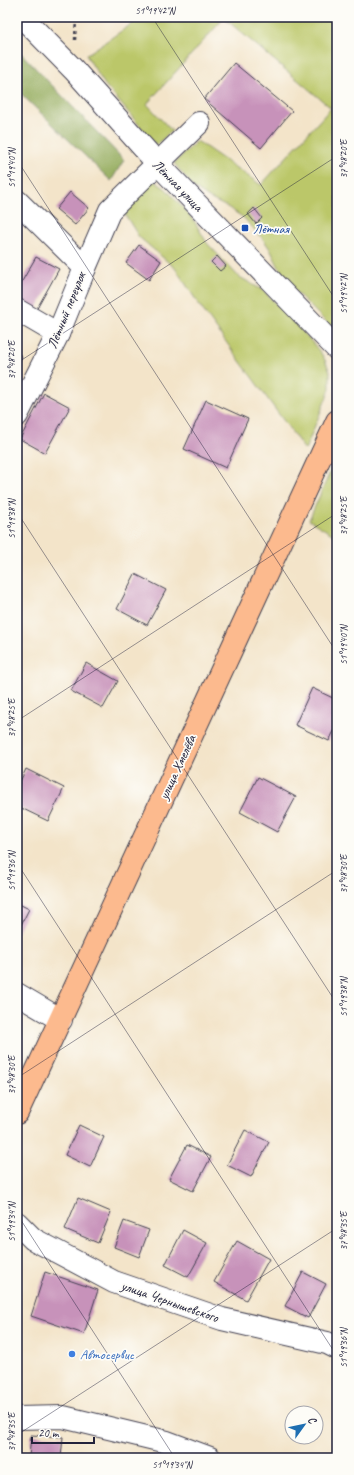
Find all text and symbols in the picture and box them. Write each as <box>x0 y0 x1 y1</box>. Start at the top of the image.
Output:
text: 51°19'42"N <box>135 4 177 17</box>
text: 37°48'20"E <box>337 138 350 178</box>
text: 51°19'40"N <box>5 146 18 188</box>
street label: Лётная улица <box>149 156 207 216</box>
place label: Лётная <box>253 220 291 237</box>
marker: Лётная <box>240 223 250 233</box>
street label: Лётный переулок <box>43 268 90 351</box>
text: 51°19'42"N <box>337 272 350 314</box>
text: 37°48'20"E <box>5 339 18 379</box>
text: 37°48'25"E <box>337 495 350 535</box>
text: 51°19'38"N <box>5 497 18 539</box>
text: 51°19'40"N <box>337 623 350 665</box>
text: 37°48'25"E <box>5 697 18 737</box>
street label: улица Хмелёва <box>155 731 200 803</box>
text: 51°19'36"N <box>5 849 18 891</box>
text: 37°48'30"E <box>337 853 350 893</box>
text: 51°19'38"N <box>337 975 350 1017</box>
text: 37°48'30"E <box>5 1054 18 1094</box>
text: 51°19'34"N <box>5 1200 18 1242</box>
text: 37°48'35"E <box>337 1210 350 1250</box>
street label: улица Чернышевского <box>118 1277 222 1326</box>
text: 51°19'36"N <box>337 1326 350 1368</box>
place label: Автосервис <box>80 1346 135 1363</box>
marker: Автосервис <box>67 1349 77 1359</box>
north arrow <box>284 1405 324 1445</box>
text: 37°48'35"E <box>5 1411 18 1451</box>
text: С <box>305 1413 321 1427</box>
scale bar <box>32 1419 94 1445</box>
text: 20 m <box>38 1425 60 1441</box>
text: 51°19'34"N <box>152 1458 194 1471</box>

